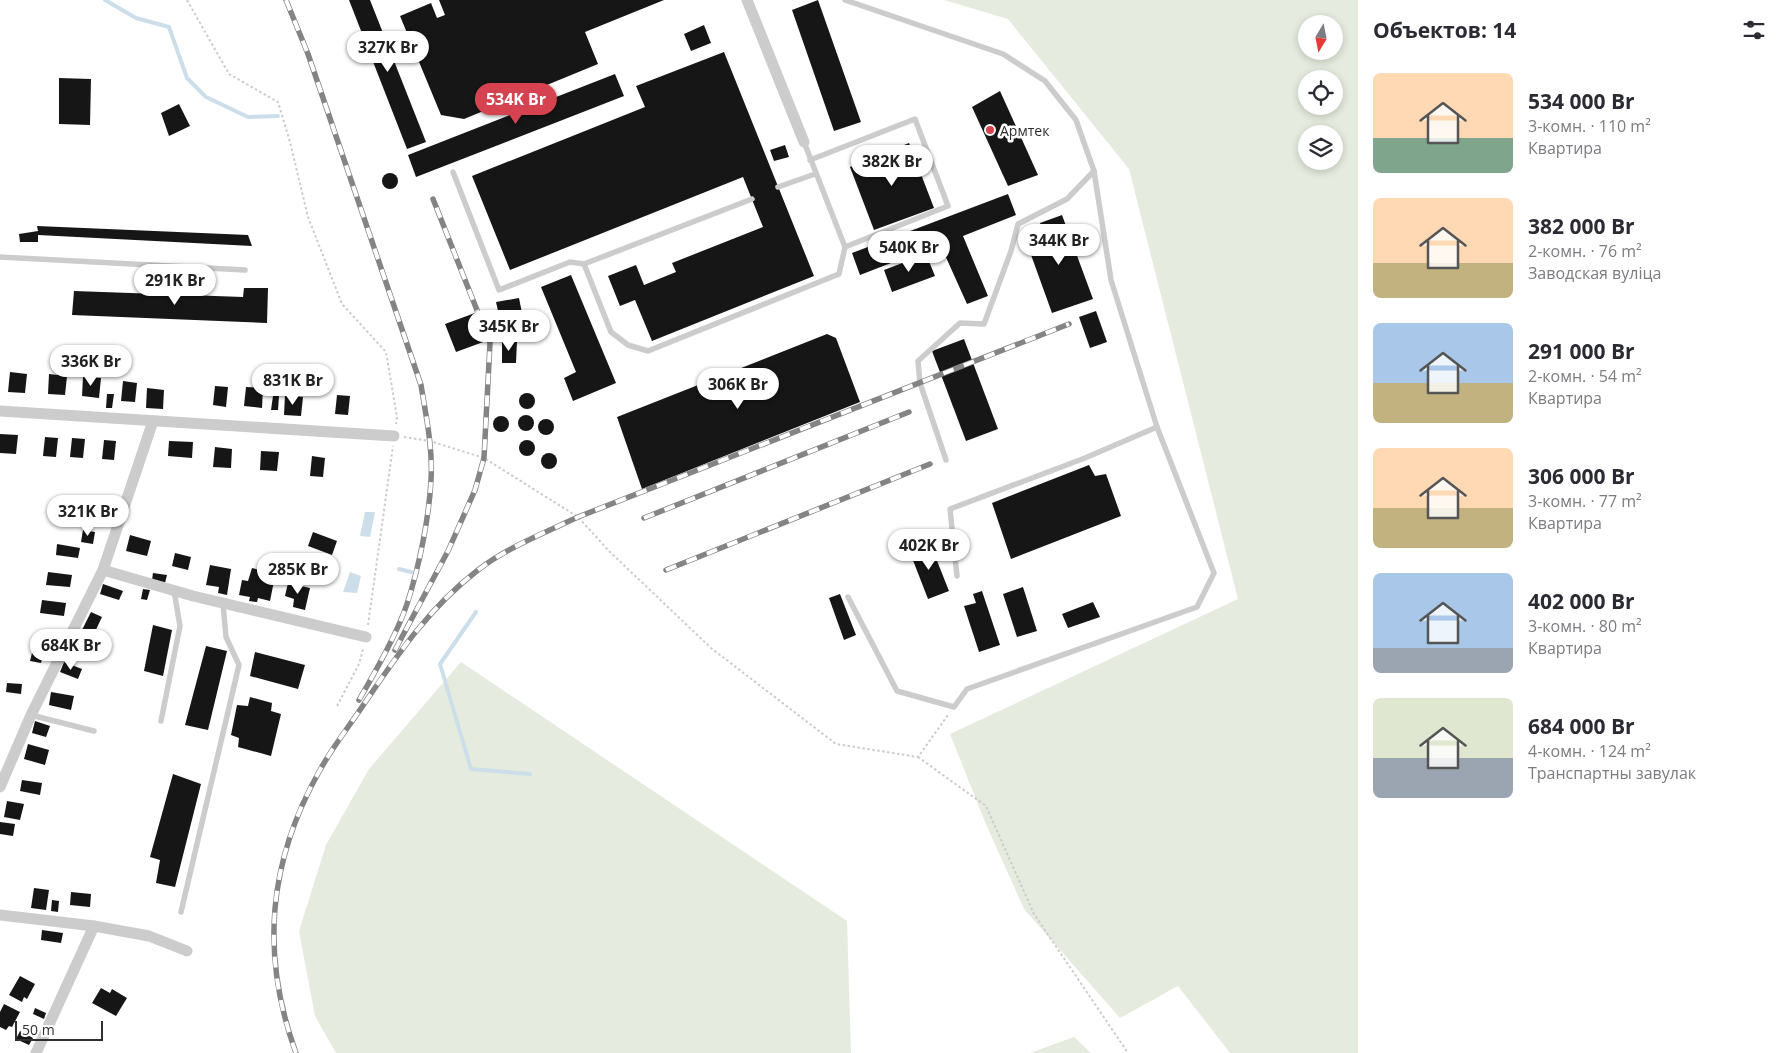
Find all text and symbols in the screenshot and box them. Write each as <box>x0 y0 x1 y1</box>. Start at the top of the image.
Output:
north arrow <box>1298 15 1342 60</box>
map controls <box>1298 15 1343 170</box>
text: Объектов: 14 <box>1373 16 1516 44</box>
icon: filters <box>1740 16 1768 44</box>
pin: 327K Br <box>342 30 434 73</box>
text: 327K Br <box>358 36 418 58</box>
button: locate <box>1298 70 1343 115</box>
pin: 534K Br <box>470 82 562 125</box>
text: 534 000 Br <box>1528 87 1635 115</box>
text: 534K Br <box>486 88 546 110</box>
icon: home <box>1413 93 1473 153</box>
text: 3-комн. · 110 m² <box>1528 115 1651 137</box>
place label: Армтек <box>1000 121 1050 140</box>
marker: Армтек <box>984 124 996 136</box>
button: layers <box>1298 125 1343 170</box>
text: Квартира <box>1528 137 1602 159</box>
pin: 382K Br <box>846 144 938 187</box>
text: 382K Br <box>862 150 922 172</box>
text: 382 000 Br <box>1528 212 1635 240</box>
icon: home <box>1413 218 1473 278</box>
pin: 344K Br <box>1013 224 1105 266</box>
text: 344K Br <box>1029 229 1089 251</box>
pin: 540K Br <box>863 230 955 273</box>
text: 540K Br <box>879 236 939 258</box>
text: 2-комн. · 76 m² <box>1528 240 1642 262</box>
text: Заводская вуліца <box>1528 262 1661 284</box>
pin: 291K Br <box>129 264 221 306</box>
text: 291K Br <box>145 269 205 291</box>
pin: 345K Br <box>463 310 555 352</box>
text: 345K Br <box>479 315 539 337</box>
text: 291 000 Br <box>1528 337 1635 365</box>
icon: home <box>1413 343 1473 403</box>
pin: 336K Br <box>45 344 137 387</box>
text: 336K Br <box>61 350 121 372</box>
pin: 831K Br <box>247 364 339 406</box>
text: 2-комн. · 54 m² <box>1528 365 1642 387</box>
pin: 306K Br <box>692 368 784 410</box>
text: 831K Br <box>263 369 323 391</box>
text: 306K Br <box>708 373 768 395</box>
text: Квартира <box>1528 387 1602 409</box>
text: 306 000 Br <box>1528 462 1635 490</box>
icon: home <box>1413 468 1473 528</box>
text: 3-комн. · 77 m² <box>1528 490 1642 512</box>
pin: 321K Br <box>42 494 134 537</box>
text: 321K Br <box>58 500 118 522</box>
text: Квартира <box>1528 512 1602 534</box>
pin: 402K Br <box>883 528 975 571</box>
text: 402K Br <box>899 534 959 556</box>
pin: 285K Br <box>252 552 344 595</box>
text: 285K Br <box>268 558 328 580</box>
text: 402 000 Br <box>1528 587 1635 615</box>
icon: home <box>1413 593 1473 653</box>
text: 3-комн. · 80 m² <box>1528 615 1642 637</box>
pin: 684K Br <box>25 628 117 671</box>
text: 684K Br <box>41 634 101 656</box>
text: Квартира <box>1528 637 1602 659</box>
text: 684 000 Br <box>1528 712 1635 740</box>
icon: home <box>1413 718 1473 778</box>
text: 4-комн. · 124 m² <box>1528 740 1651 762</box>
text: Транспартны завулак <box>1528 762 1696 784</box>
scale bar <box>15 1018 102 1041</box>
text: 50 m <box>22 1020 55 1039</box>

